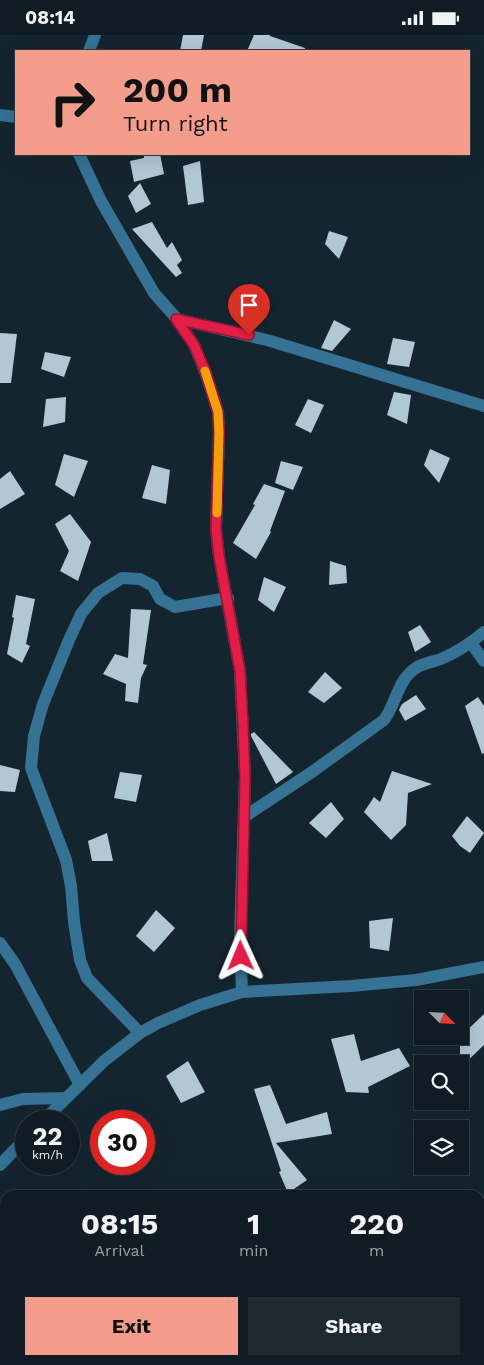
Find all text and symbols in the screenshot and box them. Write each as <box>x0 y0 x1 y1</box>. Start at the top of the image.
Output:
text: 08:14 <box>25 6 75 29</box>
text: 200 m <box>123 69 232 111</box>
icon: right <box>40 70 105 135</box>
text: Turn right <box>123 111 228 136</box>
pin <box>228 284 270 335</box>
icon: arrive <box>235 291 263 319</box>
position arrow <box>214 929 266 981</box>
north arrow <box>414 990 469 1045</box>
map controls <box>414 990 469 1175</box>
button: search <box>414 1055 469 1110</box>
speed limit sign: 30 <box>90 1110 155 1175</box>
button: layers <box>414 1120 469 1175</box>
text: 22 <box>33 1122 62 1151</box>
text: km/h <box>32 1148 63 1162</box>
text: 08:15 <box>81 1206 158 1241</box>
text: 1 <box>247 1206 260 1241</box>
text: 220 <box>349 1206 404 1241</box>
text: Arrival <box>95 1241 144 1260</box>
text: min <box>239 1241 268 1260</box>
text: m <box>369 1241 384 1260</box>
button: Exit <box>25 1297 238 1355</box>
button: Share <box>248 1297 460 1355</box>

